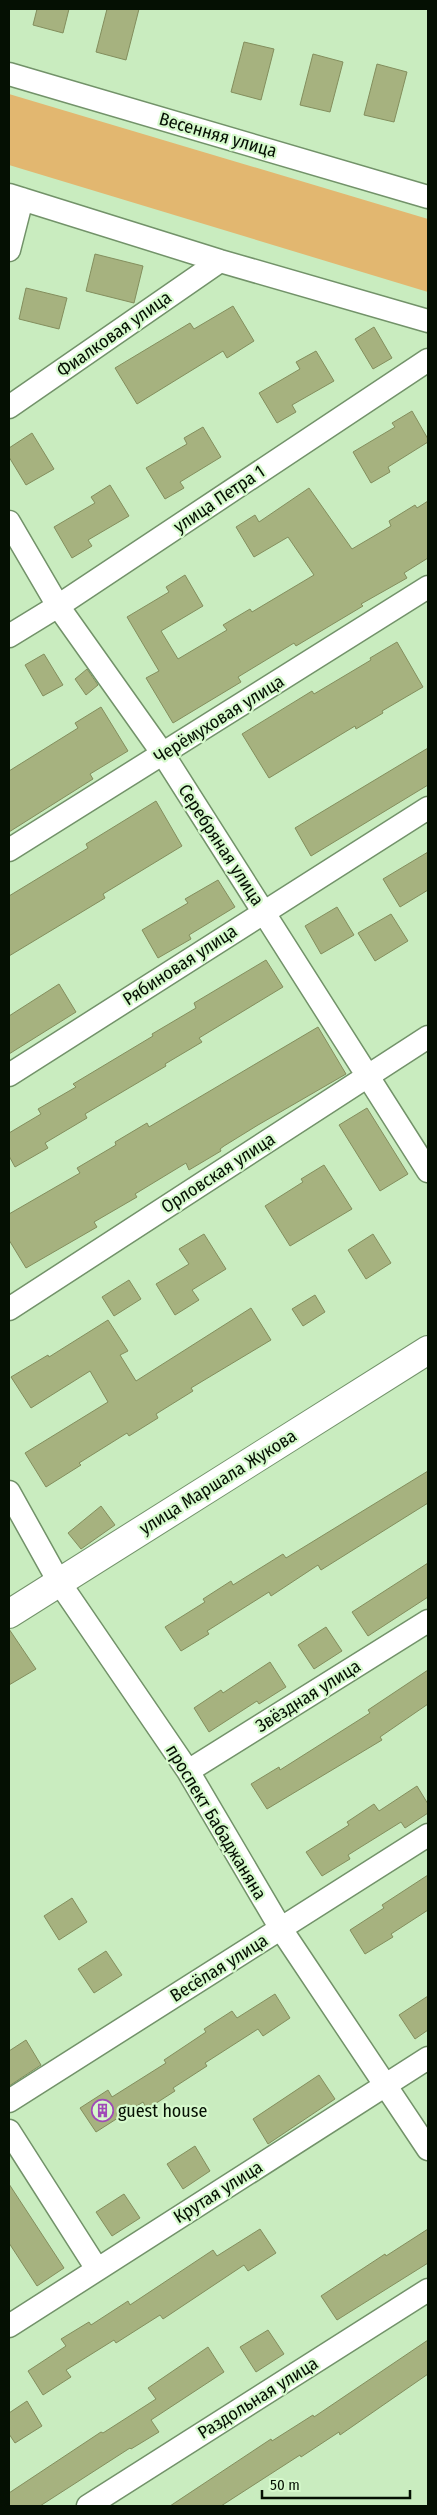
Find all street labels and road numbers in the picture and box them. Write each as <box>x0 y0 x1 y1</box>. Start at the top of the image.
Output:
street label: Весенняя улица <box>157 108 280 162</box>
street label: Фиалковая улица <box>53 286 176 382</box>
street label: улица Петра 1 <box>169 460 269 538</box>
street label: Черёмуховая улица <box>150 670 288 768</box>
street label: Серебряная улица <box>174 780 269 910</box>
street label: Рябиновая улица <box>119 920 241 1010</box>
street label: Орловская улица <box>157 1128 279 1218</box>
street label: улица Маршала Жукова <box>135 1425 301 1539</box>
street label: Звёздная улица <box>251 1655 365 1737</box>
street label: проспект Бабаджаняна <box>161 1740 271 1904</box>
street label: Весёлая улица <box>166 1929 272 2007</box>
street label: Крутая улица <box>169 2156 267 2228</box>
street label: Раздольная улица <box>194 2352 322 2444</box>

